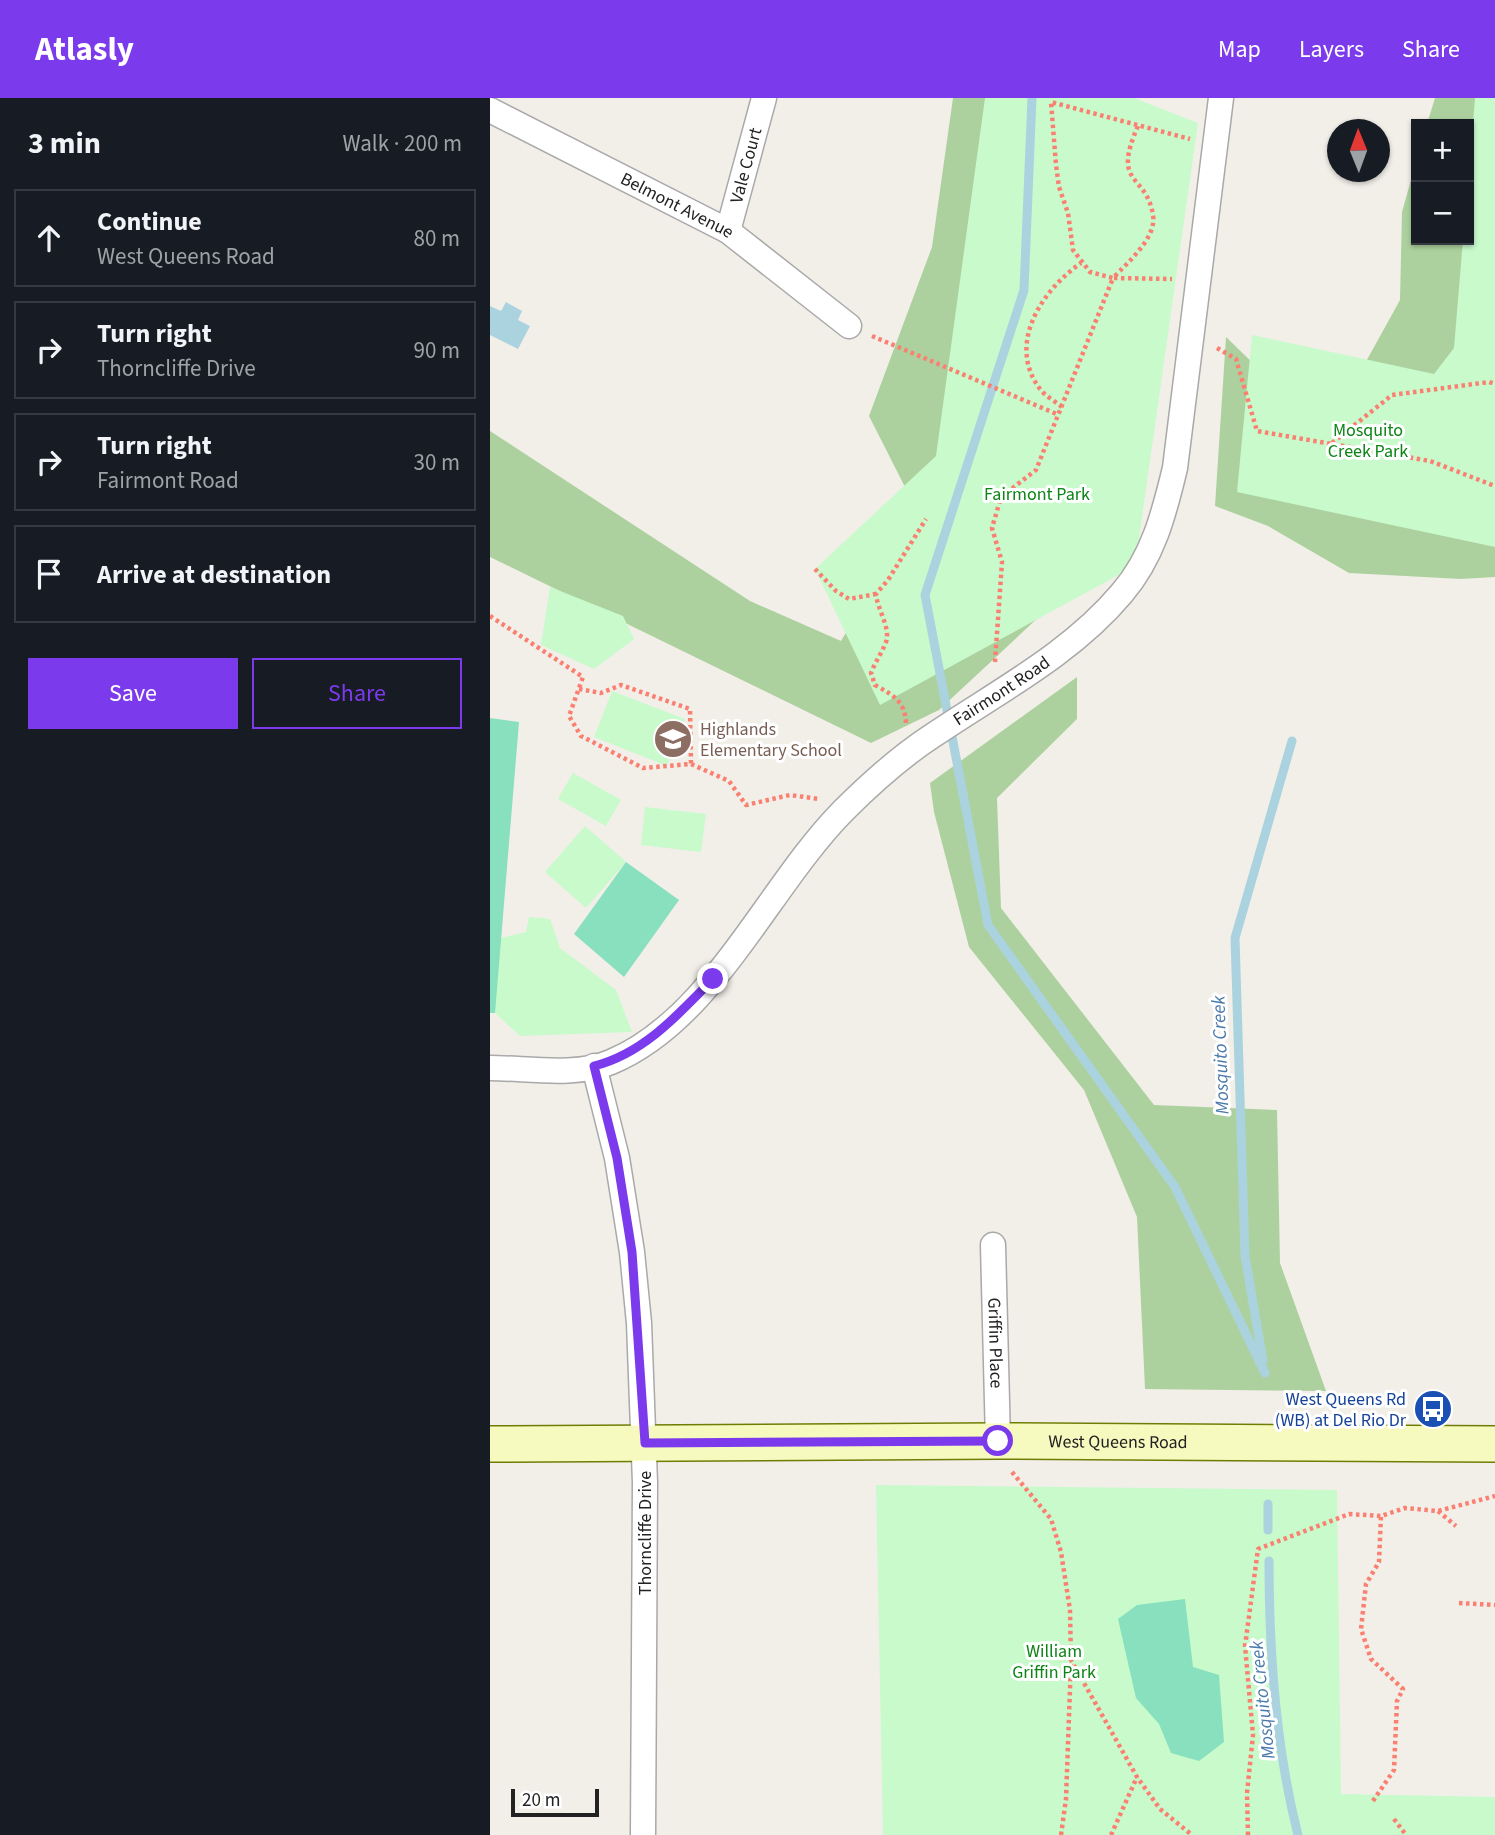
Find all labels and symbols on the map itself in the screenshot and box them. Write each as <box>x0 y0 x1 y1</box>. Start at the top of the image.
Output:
north arrow <box>1327 119 1390 182</box>
street label: Vale Court <box>724 125 768 206</box>
street label: Belmont Avenue <box>616 166 740 244</box>
park label: Mosquito Creek Park <box>1328 418 1408 464</box>
park label: Fairmont Park <box>984 482 1090 507</box>
street label: Fairmont Road <box>948 650 1055 731</box>
place label: Highlands Elementary School <box>700 717 842 763</box>
school or university icon: Highlands Elementary School <box>652 718 694 760</box>
route end <box>697 963 728 994</box>
water label: Mosquito Creek <box>1205 994 1237 1115</box>
street label: Griffin Place <box>982 1297 1009 1389</box>
place label: West Queens Rd (WB) at Del Rio Dr <box>1275 1387 1407 1433</box>
bus stop icon: West Queens Rd (WB) at Del Rio Dr <box>1412 1388 1454 1430</box>
route start <box>982 1425 1013 1456</box>
street label: West Queens Road <box>1048 1429 1188 1455</box>
street label: Thorncliffe Drive <box>633 1471 658 1595</box>
park label: William Griffin Park <box>1012 1639 1096 1685</box>
water label: Mosquito Creek <box>1243 1639 1283 1761</box>
scale bar <box>511 1786 598 1818</box>

